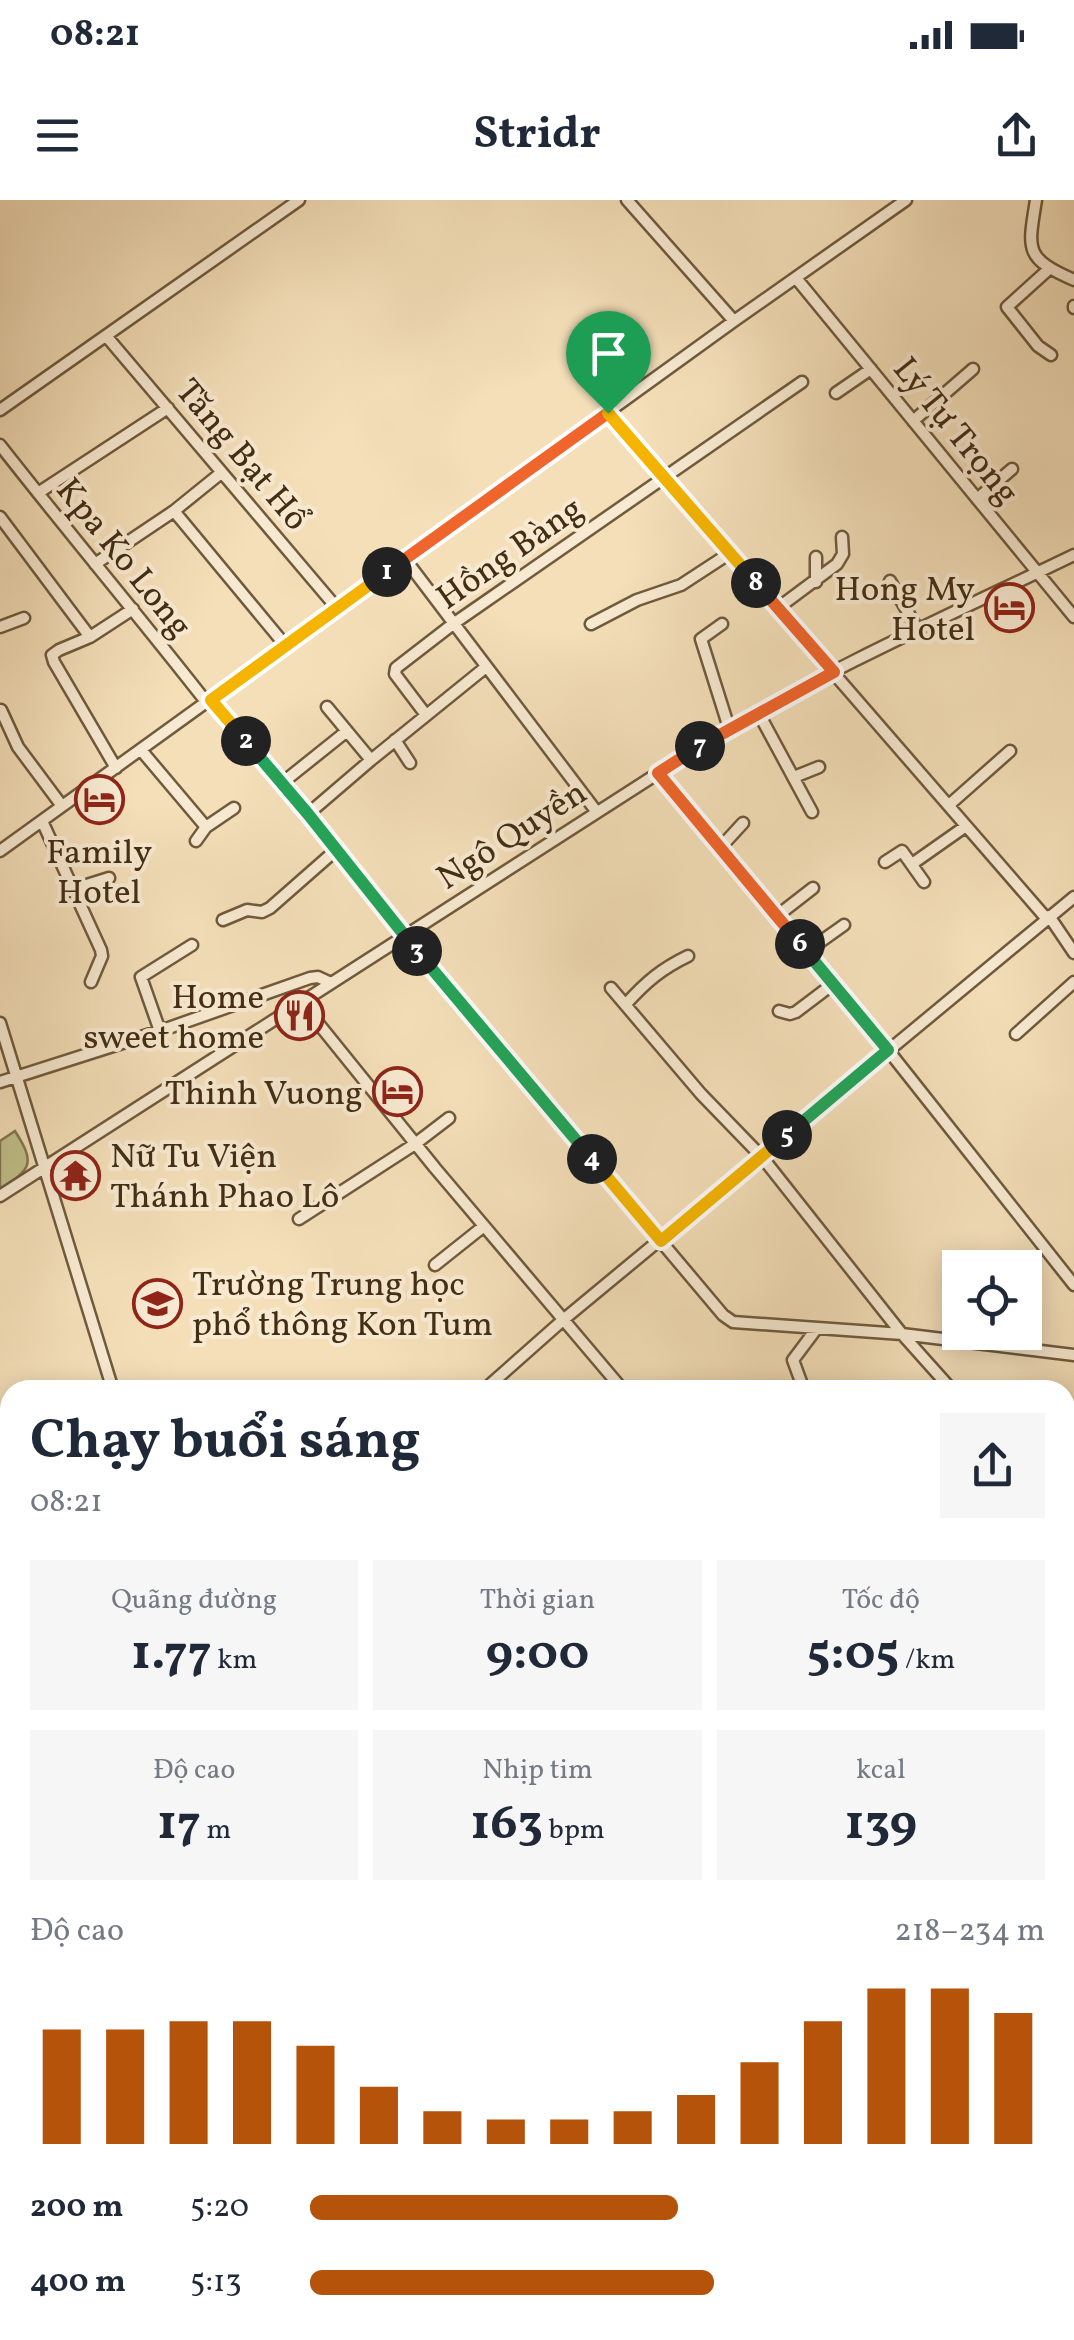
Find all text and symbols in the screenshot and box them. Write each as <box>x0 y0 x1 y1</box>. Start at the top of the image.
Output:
text: 08:21 <box>50 9 140 62</box>
text: Stridr <box>473 104 601 167</box>
icon: menu <box>30 108 85 163</box>
icon: share <box>989 108 1044 163</box>
pin <box>566 311 651 414</box>
icon: arrive <box>581 326 636 381</box>
street label: Lý Tự Trọng <box>880 348 1029 516</box>
street label: Tăng Bạt Hổ <box>163 370 318 542</box>
street label: Kpa Ko Long <box>43 469 202 649</box>
street label: Hồng Bàng <box>428 486 594 623</box>
pin: 1 <box>362 547 412 597</box>
text: 1 <box>381 552 393 591</box>
pin: 8 <box>731 558 781 608</box>
text: 8 <box>748 563 764 602</box>
place label: Hong My Hotel <box>834 567 975 655</box>
hotel icon: Hong My Hotel <box>984 582 1036 634</box>
pin: 2 <box>221 716 271 766</box>
text: 2 <box>239 721 253 760</box>
pin: 7 <box>675 721 725 771</box>
text: 7 <box>693 726 707 765</box>
street label: Ngô Quyền <box>428 770 597 903</box>
hotel icon: Family Hotel <box>73 773 125 825</box>
place label: Family Hotel <box>46 830 152 918</box>
pin: 6 <box>775 919 825 969</box>
text: 6 <box>792 924 808 963</box>
pin: 3 <box>392 926 442 976</box>
text: 3 <box>410 931 424 970</box>
place label: Home sweet home <box>83 975 264 1063</box>
restaurant icon: Home sweet home <box>273 990 325 1042</box>
hotel icon: Thinh Vuong <box>372 1066 424 1118</box>
place label: Thinh Vuong <box>165 1071 363 1119</box>
pin: 5 <box>762 1110 812 1160</box>
text: 5 <box>780 1115 794 1154</box>
place label: Nữ Tu Viện Thánh Phao Lô <box>110 1134 339 1222</box>
pin: 4 <box>567 1134 617 1184</box>
text: 4 <box>584 1139 600 1178</box>
temple icon: Nữ Tu Viện Thánh Phao Lô <box>49 1149 101 1201</box>
map controls <box>942 1250 1042 1350</box>
button: locate <box>942 1250 1042 1350</box>
place label: Trường Trung học phổ thông Kon Tum <box>192 1262 493 1350</box>
school or university icon: Trường Trung học phổ thông Kon Tum <box>131 1277 183 1329</box>
text: Chạy buổi sáng <box>30 1405 421 1481</box>
button: share <box>940 1413 1045 1518</box>
text: 08:21 <box>30 1481 103 1525</box>
text: Quãng đường <box>111 1581 277 1620</box>
text: Thời gian <box>480 1581 595 1620</box>
text: Tốc độ <box>842 1581 920 1620</box>
text: 1.77 <box>131 1620 212 1690</box>
text: 9:00 <box>486 1620 589 1690</box>
text: 5:05 <box>806 1620 899 1690</box>
text: km <box>212 1641 257 1680</box>
text: /km <box>899 1641 955 1680</box>
text: Độ cao <box>153 1751 235 1790</box>
text: Nhịp tim <box>482 1751 593 1790</box>
text: kcal <box>856 1751 906 1790</box>
text: 17 <box>157 1790 201 1860</box>
text: 163 <box>470 1790 543 1860</box>
text: 139 <box>845 1790 917 1860</box>
text: m <box>201 1811 231 1850</box>
text: bpm <box>543 1811 605 1850</box>
text: Độ cao <box>30 1910 124 1954</box>
text: 218–234 m <box>895 1910 1045 1954</box>
text: 200 m <box>30 2186 124 2230</box>
text: 5:20 <box>190 2186 249 2230</box>
text: 400 m <box>30 2261 126 2305</box>
text: 5:13 <box>190 2261 242 2305</box>

